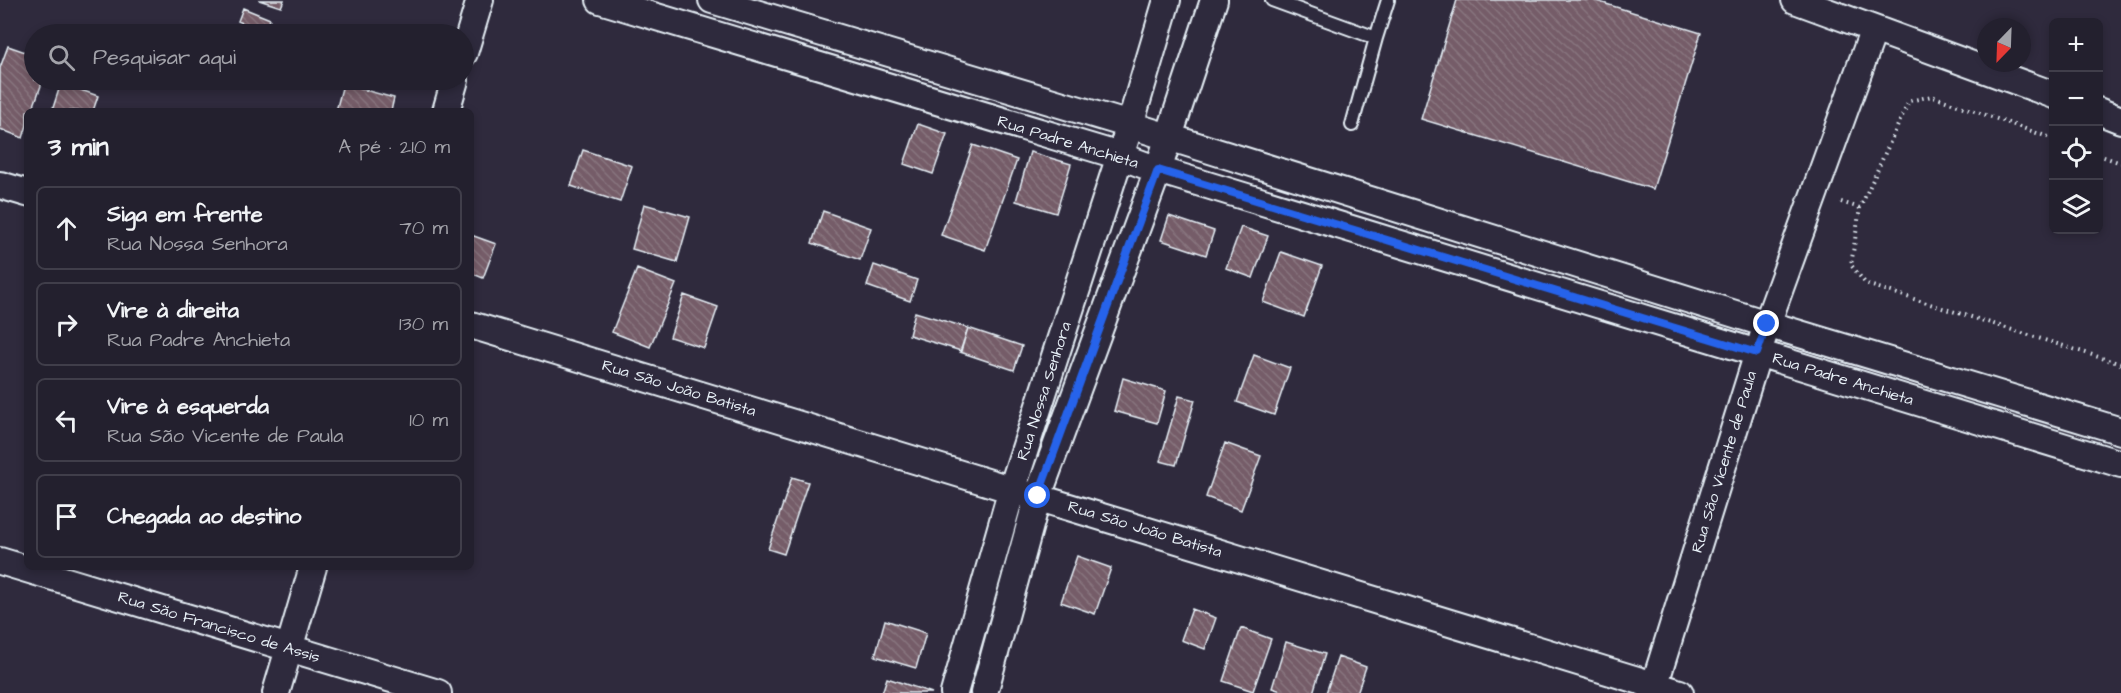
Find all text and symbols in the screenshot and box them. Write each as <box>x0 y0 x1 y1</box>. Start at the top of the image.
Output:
north arrow <box>1977 18 2031 72</box>
map controls <box>2049 18 2103 234</box>
button: + <box>2049 18 2103 72</box>
search box <box>24 24 474 90</box>
icon: search <box>45 41 78 74</box>
text: Pesquisar aqui <box>93 42 236 73</box>
button: − <box>2049 72 2103 126</box>
street label: Rua Padre Anchieta <box>995 110 1141 174</box>
button: locate <box>2049 126 2103 180</box>
text: 3 min <box>48 129 109 165</box>
text: A pé · 210 m <box>338 133 450 161</box>
button: layers <box>2049 180 2103 234</box>
text: Siga em frente <box>107 199 263 230</box>
icon: ahead <box>50 212 83 245</box>
text: 70 m <box>400 214 448 242</box>
text: Rua Nossa Senhora <box>107 230 288 258</box>
text: Vire à direita <box>107 295 239 326</box>
icon: right <box>50 308 83 341</box>
text: 130 m <box>399 310 448 338</box>
route end <box>1753 310 1779 336</box>
street label: Rua Nossa Senhora <box>1011 319 1077 463</box>
text: Rua Padre Anchieta <box>107 326 290 354</box>
street label: Rua Padre Anchieta <box>1770 347 1916 411</box>
street label: Rua São João Batista <box>599 354 759 422</box>
street label: Rua São Vicente de Paula <box>1686 368 1762 556</box>
text: Vire à esquerda <box>107 391 269 422</box>
icon: left <box>50 404 83 437</box>
text: 10 m <box>409 406 448 434</box>
text: Rua São Vicente de Paula <box>107 422 343 450</box>
route start <box>1024 482 1050 508</box>
street label: Rua São João Batista <box>1065 495 1225 563</box>
icon: arrive <box>50 500 83 533</box>
text: Chegada ao destino <box>107 501 301 532</box>
street label: Rua São Francisco de Assis <box>115 586 323 668</box>

